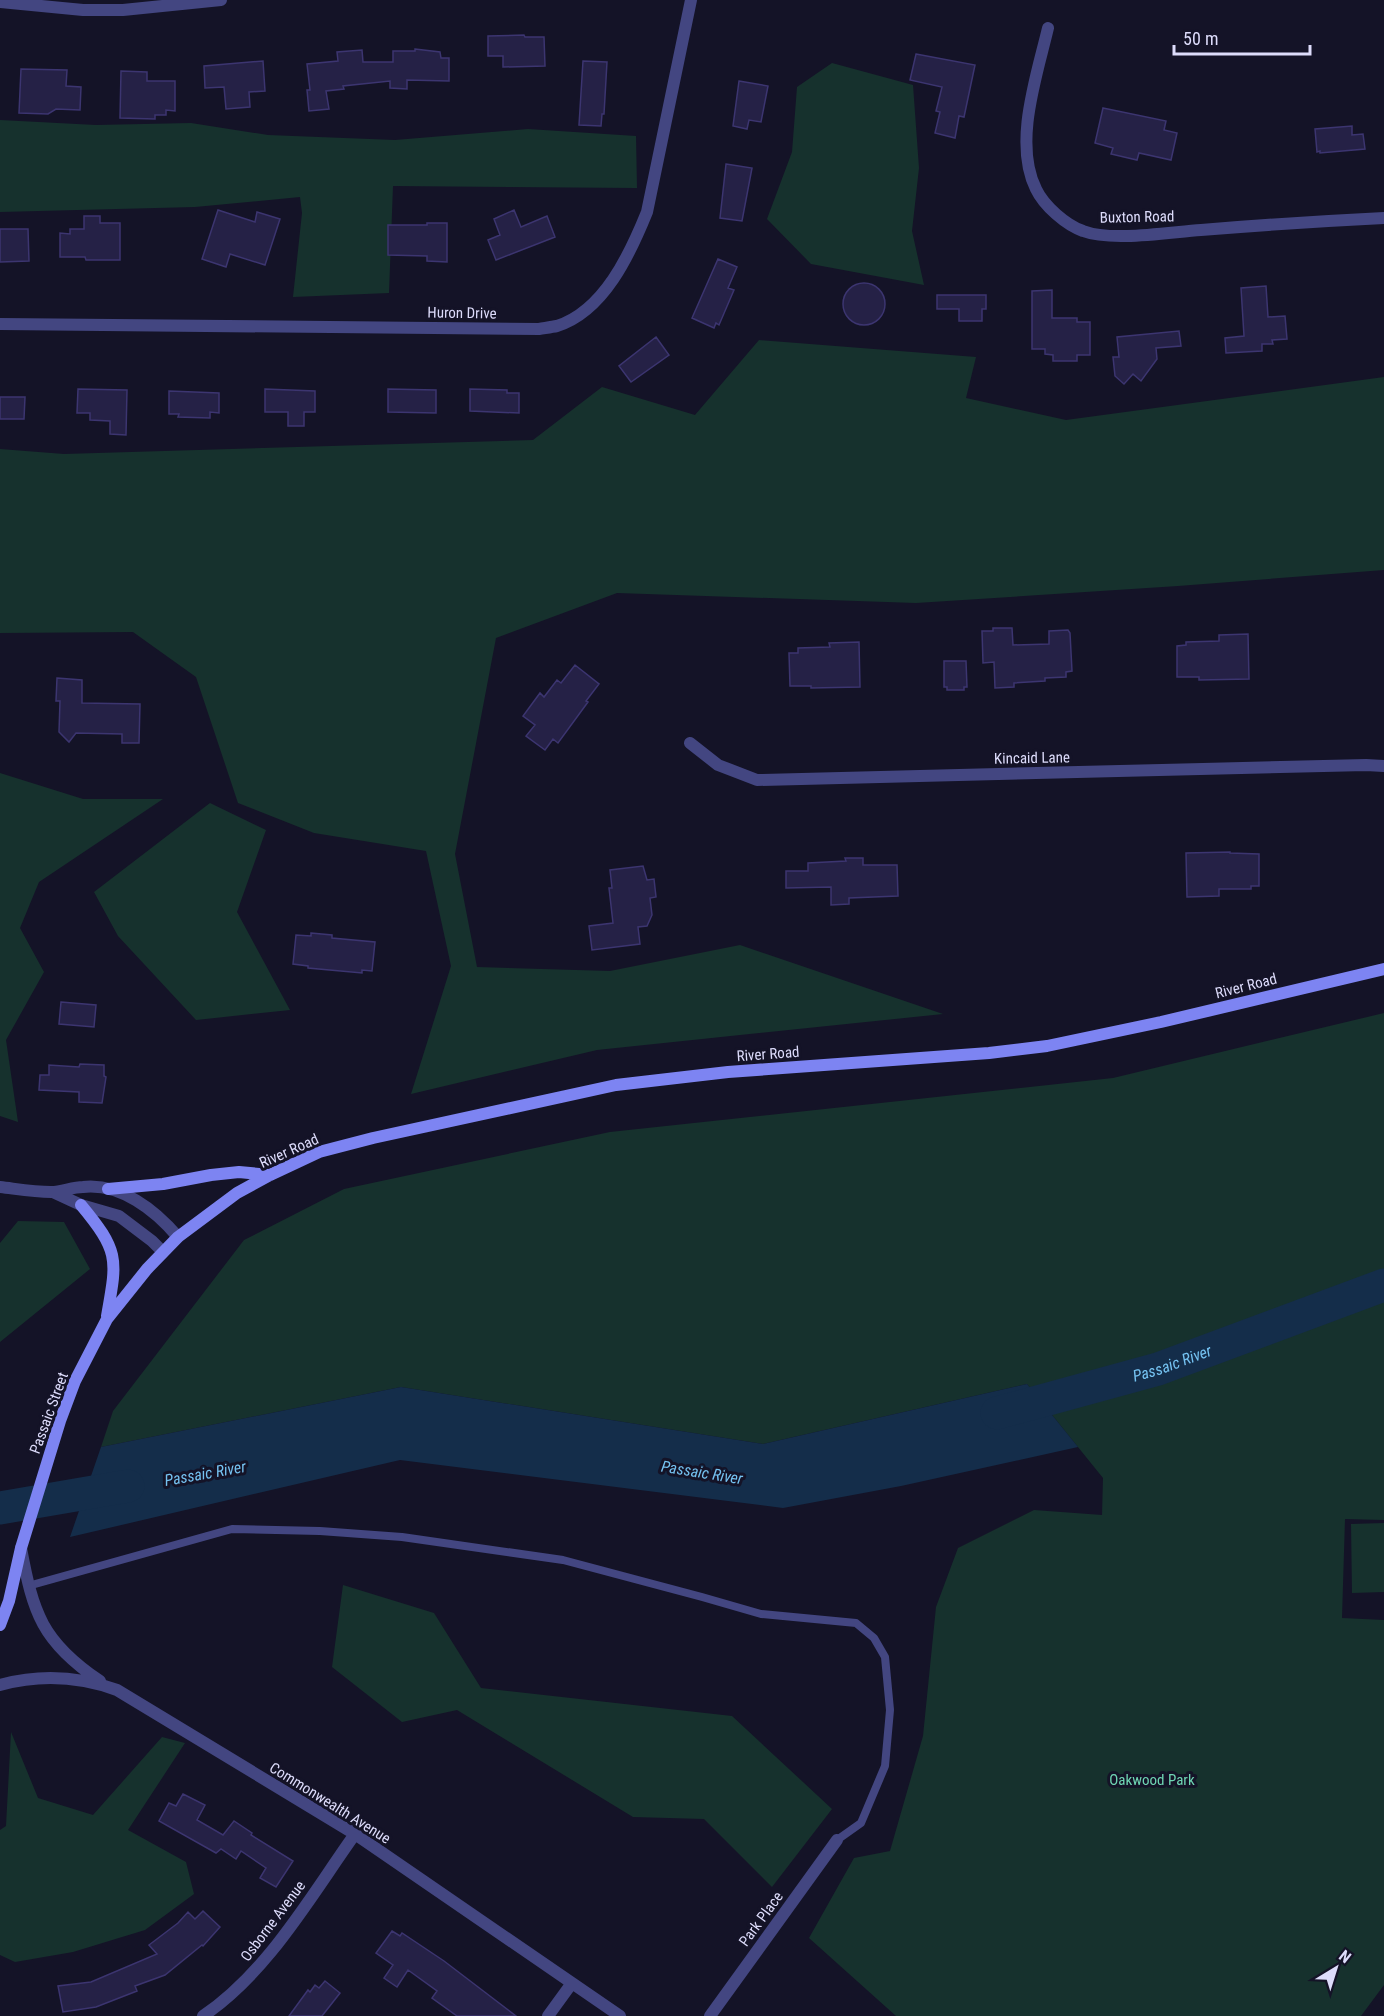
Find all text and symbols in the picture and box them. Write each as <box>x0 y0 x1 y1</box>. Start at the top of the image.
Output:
scale bar <box>1174 18 1310 56</box>
text: 50 m <box>1183 28 1218 49</box>
street label: Buxton Road <box>1100 207 1174 227</box>
street label: Huron Drive <box>427 303 497 323</box>
street label: Kincaid Lane <box>994 748 1070 768</box>
street label: River Road <box>1213 970 1279 1002</box>
street label: River Road <box>736 1043 800 1065</box>
street label: River Road <box>257 1130 321 1172</box>
water label: Passaic River <box>1131 1341 1215 1386</box>
street label: Passaic Street <box>26 1370 72 1456</box>
water label: Passaic River <box>163 1457 248 1490</box>
water label: Passaic River <box>660 1457 745 1489</box>
street label: Commonwealth Avenue <box>266 1759 394 1847</box>
park label: Oakwood Park <box>1109 1771 1195 1789</box>
street label: Osborne Avenue <box>237 1877 309 1965</box>
street label: Park Place <box>735 1888 787 1950</box>
north arrow <box>1306 1938 1366 1998</box>
text: N <box>1335 1946 1355 1967</box>

